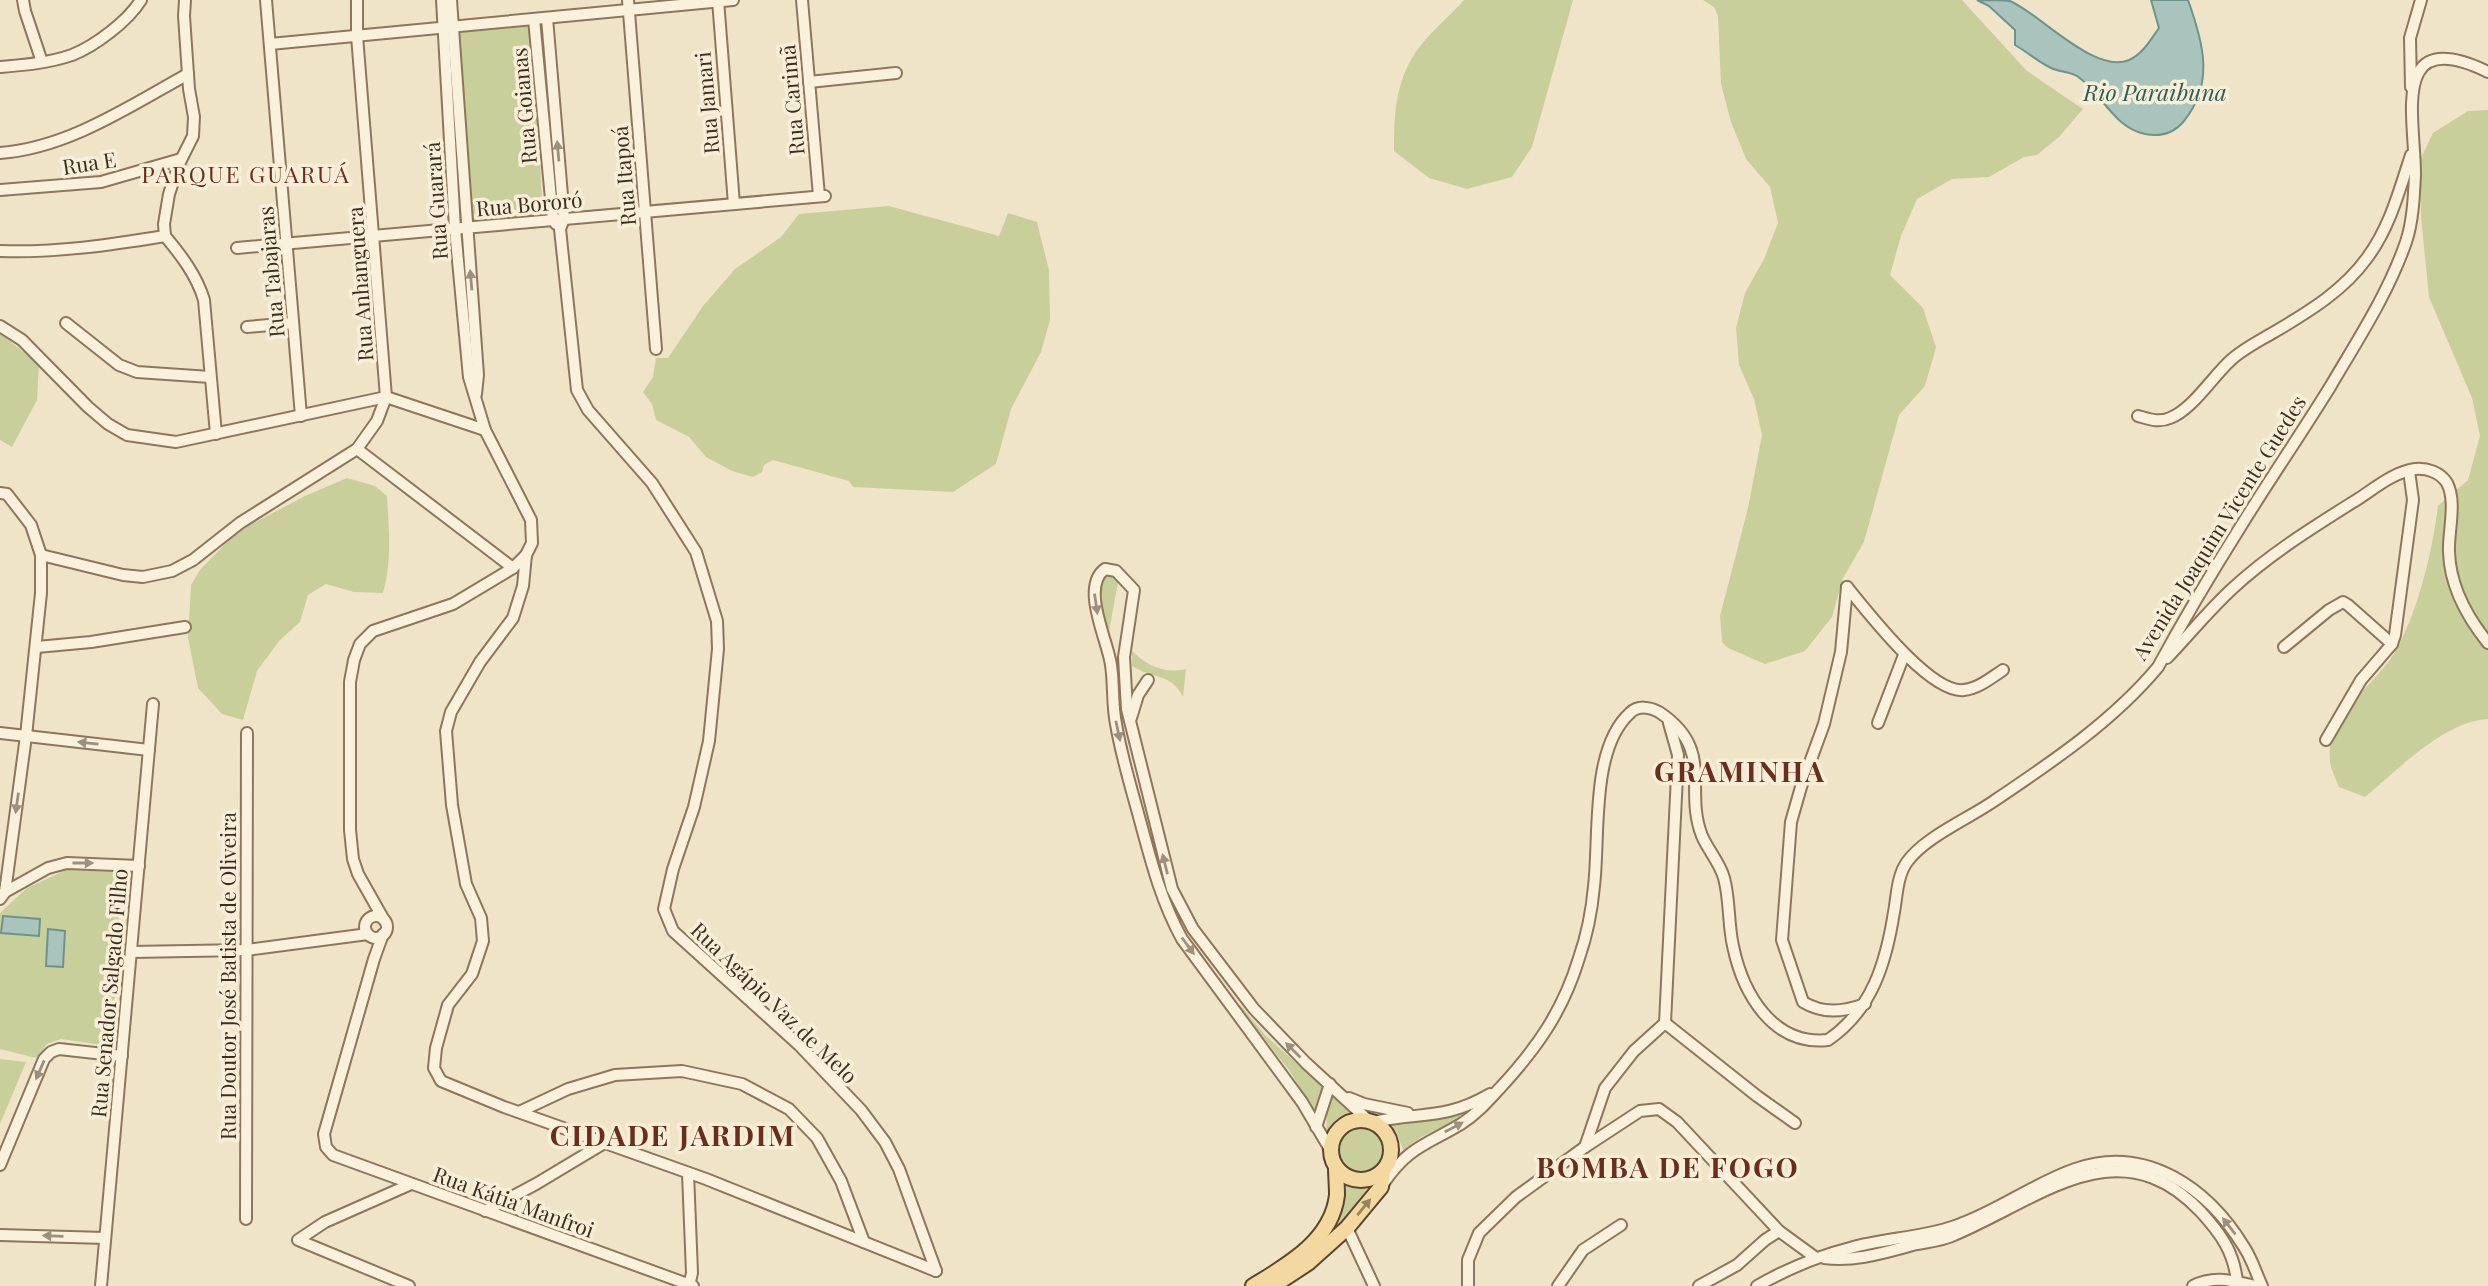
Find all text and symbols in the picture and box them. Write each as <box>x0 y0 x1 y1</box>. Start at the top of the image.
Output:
street label: Rua Carimã <box>772 43 810 156</box>
street label: Rua Goianas <box>504 47 542 165</box>
street label: Rua Jamari <box>688 51 724 155</box>
water label: Rio Paraibuna <box>2082 76 2227 107</box>
street label: Rua Itapoá <box>605 124 641 227</box>
street label: Rua Guarará <box>417 140 453 261</box>
one-way arrow <box>552 140 563 162</box>
street label: Rua E <box>60 144 118 180</box>
district label: PARQUE GUARUÁ <box>141 158 351 189</box>
street label: Rua Bororó <box>475 184 583 222</box>
street label: Rua Tabajaras <box>250 205 290 339</box>
street label: Rua Anhanguera <box>340 205 378 362</box>
one-way arrow <box>465 269 476 291</box>
street label: Avenida Joaquim Vicente Guedes <box>2124 389 2311 666</box>
one-way arrow <box>1091 593 1102 615</box>
one-way arrow <box>1112 720 1123 742</box>
one-way arrow <box>76 737 98 748</box>
district label: GRAMINHA <box>1654 752 1826 789</box>
one-way arrow <box>11 793 22 815</box>
street label: Rua Doutor José Batista de Oliveira <box>213 811 241 1140</box>
one-way arrow <box>1159 853 1170 875</box>
one-way arrow <box>72 857 94 869</box>
street label: Rua Senador Salgado Filho <box>83 867 133 1119</box>
street label: Rua Agápio Vaz de Melo <box>686 915 864 1089</box>
one-way arrow <box>1181 937 1195 955</box>
one-way arrow <box>1284 1041 1301 1058</box>
one-way arrow <box>34 1059 45 1080</box>
district label: CIDADE JARDIM <box>550 1116 796 1153</box>
one-way arrow <box>1444 1121 1464 1133</box>
district label: BOMBA DE FOGO <box>1536 1148 1800 1185</box>
street label: Rua Kátia Manfroi <box>430 1159 598 1243</box>
one-way arrow <box>1356 1199 1371 1216</box>
one-way arrow <box>2222 1218 2237 1236</box>
one-way arrow <box>41 1230 63 1242</box>

